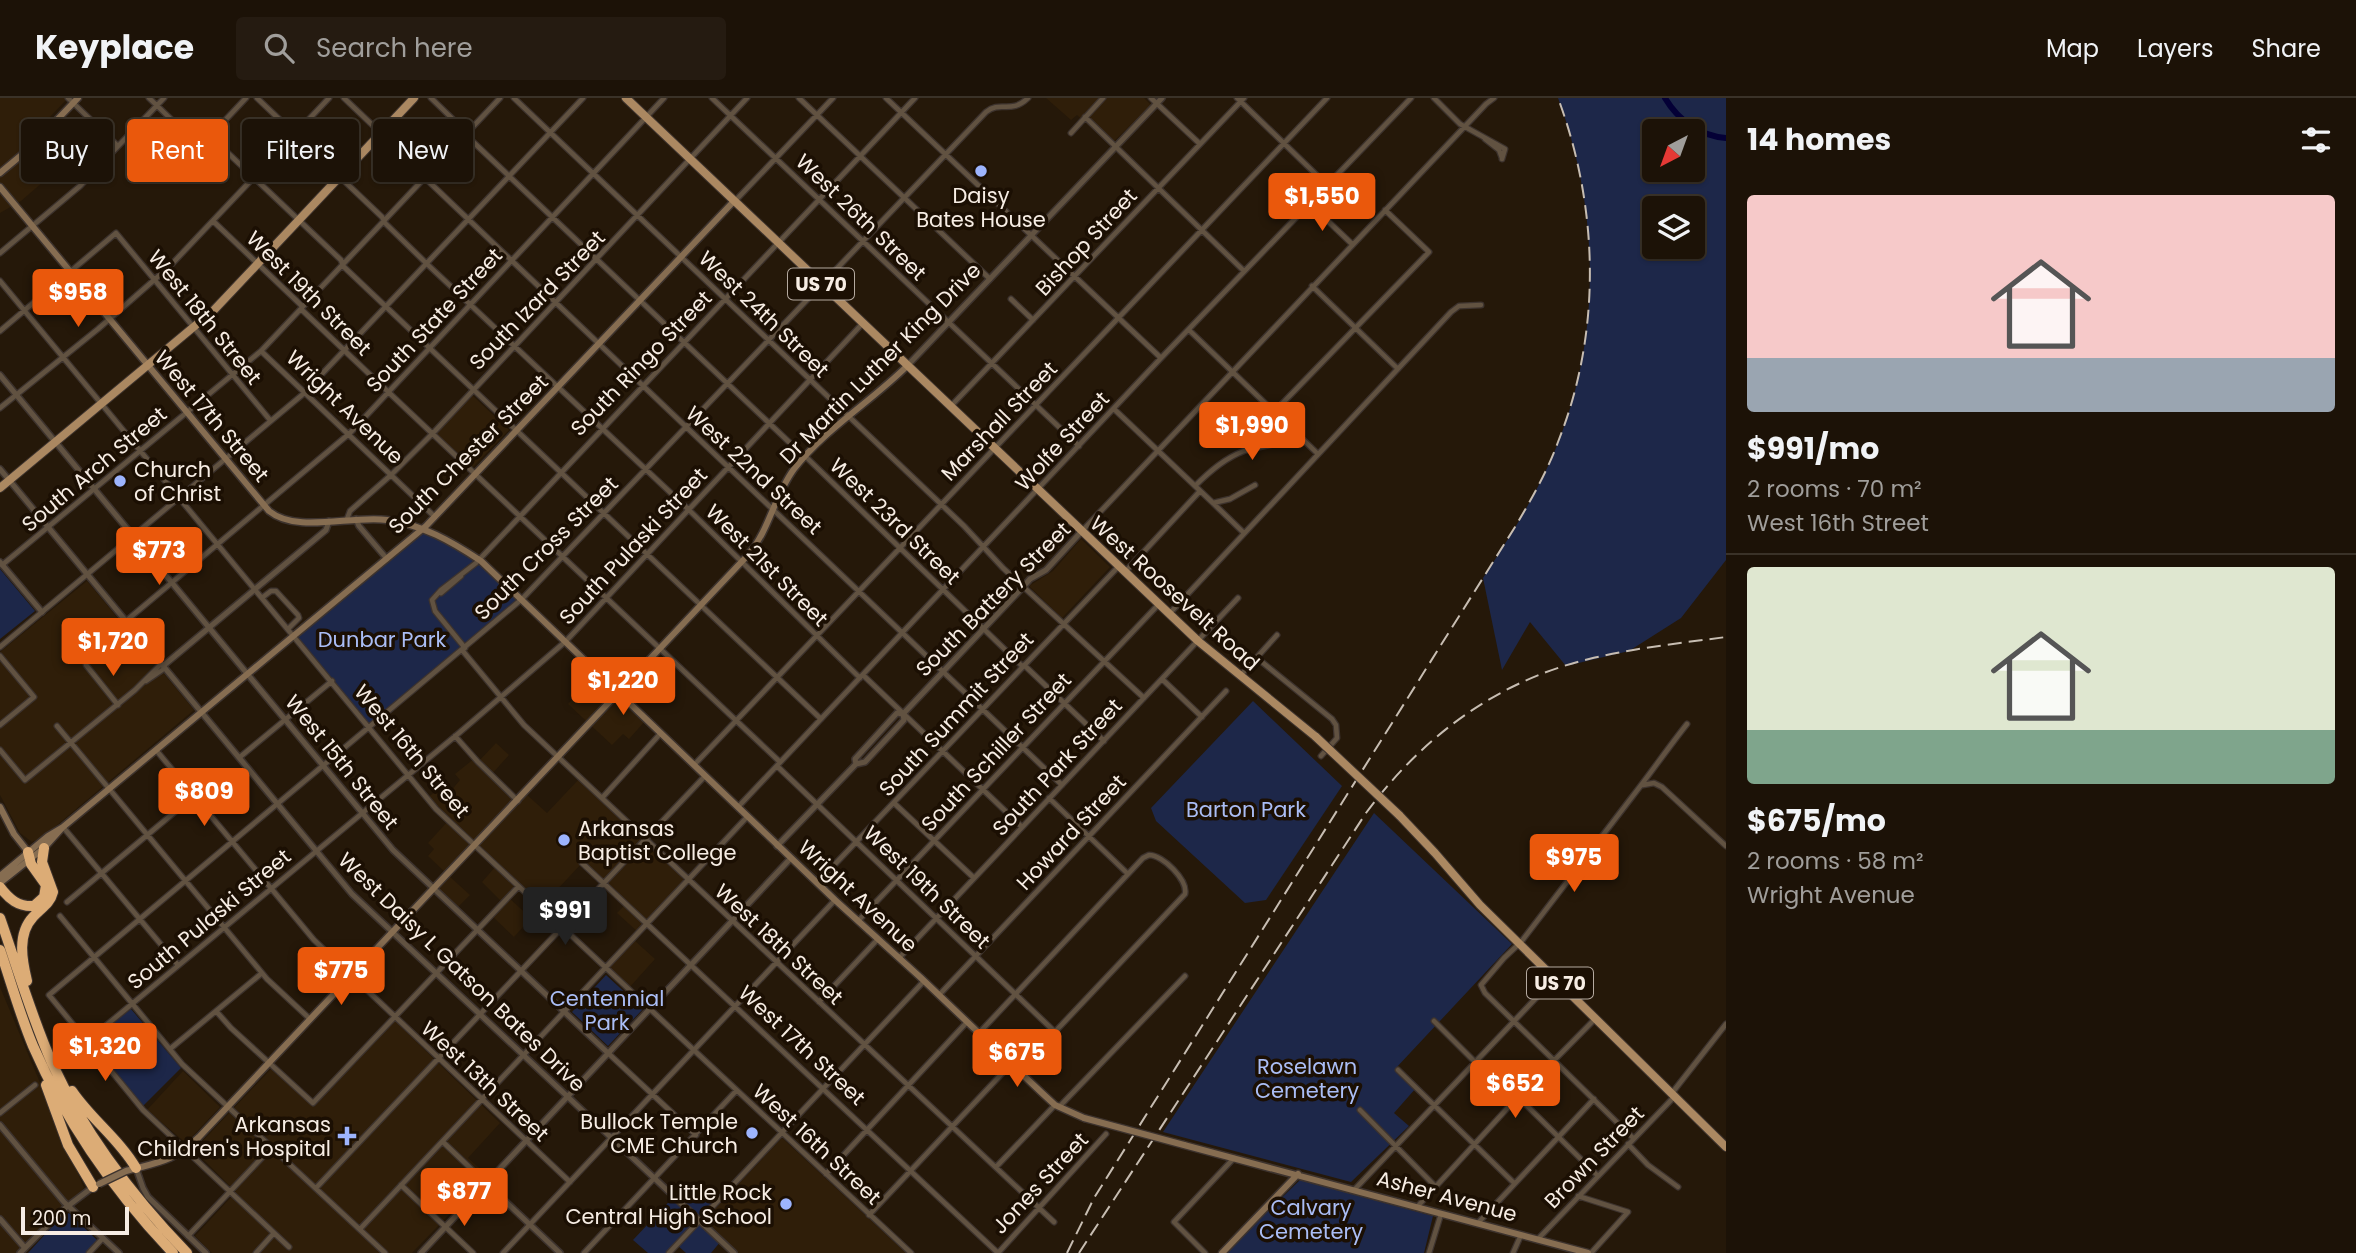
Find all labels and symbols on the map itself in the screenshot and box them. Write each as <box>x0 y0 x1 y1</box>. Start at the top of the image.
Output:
north arrow <box>1642 119 1704 182</box>
street label: West 26th Street <box>789 147 933 287</box>
marker: Daisy Bates House <box>973 163 989 179</box>
pin: $1,550 <box>1265 174 1379 233</box>
place label: Daisy Bates House <box>916 181 1046 234</box>
street label: Bishop Street <box>1029 182 1143 302</box>
street label: West 19th Street <box>240 224 378 362</box>
street label: South Izard Street <box>463 224 611 376</box>
street label: South State Street <box>359 241 509 399</box>
street label: West 18th Street <box>142 243 268 391</box>
street label: West 24th Street <box>692 244 836 384</box>
street label: Dr Martin Luther King Drive <box>773 256 987 470</box>
road number: US 70 <box>788 268 854 300</box>
pin: $958 <box>37 270 119 329</box>
street label: South Ringo Street <box>564 284 718 442</box>
street label: Wright Avenue <box>280 343 410 471</box>
street label: West 17th Street <box>148 344 276 488</box>
street label: Marshall Street <box>934 355 1064 487</box>
street label: South Chester Street <box>382 368 554 540</box>
street label: Wolfe Street <box>1008 385 1116 497</box>
street label: West 22nd Street <box>680 399 828 541</box>
street label: South Arch Street <box>15 400 173 538</box>
pin: $1,990 <box>1195 402 1309 462</box>
street label: West 23rd Street <box>823 451 967 591</box>
place label: Church of Christ <box>134 455 221 508</box>
street label: South Pulaski Street <box>553 461 713 631</box>
street label: South Cross Street <box>468 470 624 626</box>
marker: Church of Christ <box>112 473 128 489</box>
street label: West 21st Street <box>699 497 835 633</box>
street label: West Roosevelt Road <box>1084 509 1266 677</box>
street label: South Battery Street <box>909 515 1077 683</box>
pin: $773 <box>118 528 200 587</box>
pin: $1,720 <box>56 618 170 678</box>
park label: Dunbar Park <box>318 625 446 654</box>
street label: South Summit Street <box>872 626 1040 802</box>
pin: $1,220 <box>566 658 680 717</box>
street label: South Schiller Street <box>915 666 1077 838</box>
street label: West 16th Street <box>348 678 476 824</box>
street label: West 15th Street <box>279 688 405 836</box>
street label: South Park Street <box>986 692 1128 842</box>
pin: $809 <box>163 768 245 828</box>
street label: Howard Street <box>1010 768 1132 896</box>
park label: Barton Park <box>1186 795 1306 824</box>
place label: Arkansas Baptist College <box>578 814 737 867</box>
street label: West 19th Street <box>857 819 997 955</box>
marker: Arkansas Baptist College <box>556 832 572 848</box>
street label: Wright Avenue <box>792 833 924 959</box>
pin: $975 <box>1533 834 1615 894</box>
street label: South Pulaski Street <box>121 842 297 996</box>
street label: West Daisy L Gatson Bates Drive <box>332 846 592 1098</box>
street label: West 18th Street <box>708 877 850 1011</box>
pin: $991 <box>524 888 606 947</box>
pin: $775 <box>300 948 382 1007</box>
road number: US 70 <box>1527 968 1593 998</box>
street label: West 17th Street <box>732 978 872 1112</box>
park label: Centennial Park <box>550 984 664 1037</box>
street label: West 13th Street <box>415 1014 555 1148</box>
pin: $1,320 <box>48 1024 162 1083</box>
pin: $675 <box>976 1030 1058 1089</box>
park label: Roselawn Cemetery <box>1255 1052 1359 1105</box>
pin: $652 <box>1474 1060 1556 1120</box>
street label: West 16th Street <box>746 1077 888 1211</box>
street label: Brown Street <box>1538 1099 1650 1215</box>
place label: Bullock Temple CME Church <box>580 1107 738 1160</box>
place label: Arkansas Children's Hospital <box>137 1110 331 1163</box>
marker: Bullock Temple CME Church <box>744 1125 760 1141</box>
marker: Arkansas Children's Hospital <box>337 1126 357 1146</box>
street label: Jones Street <box>985 1126 1095 1240</box>
street label: Asher Avenue <box>1374 1163 1520 1229</box>
pin: $877 <box>423 1168 505 1228</box>
place label: Little Rock Central High School <box>565 1178 772 1231</box>
park label: Calvary Cemetery <box>1259 1193 1363 1246</box>
marker: Little Rock Central High School <box>778 1196 794 1212</box>
scale bar <box>21 1204 130 1236</box>

